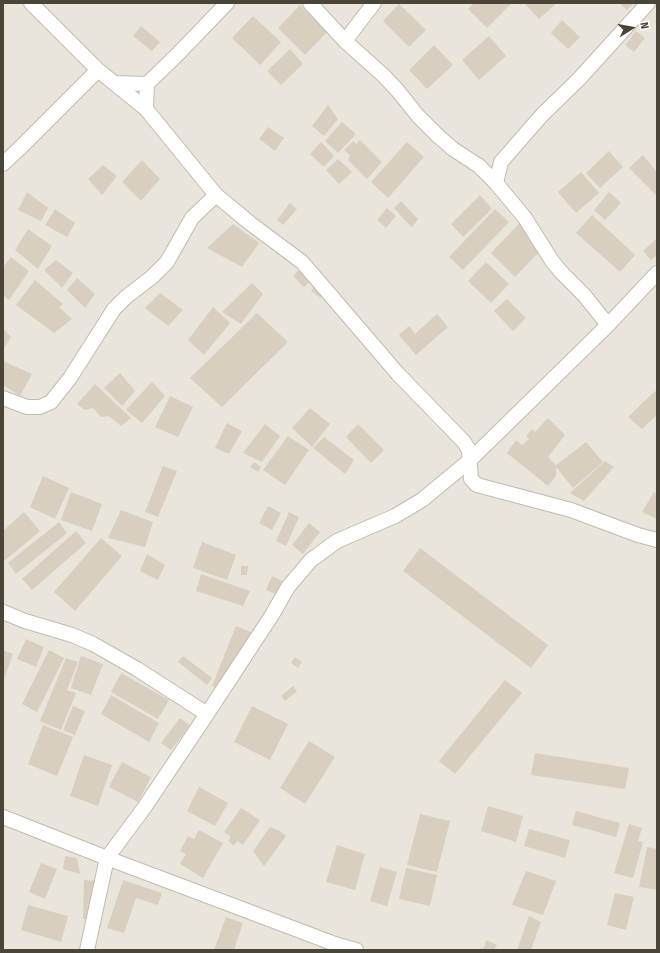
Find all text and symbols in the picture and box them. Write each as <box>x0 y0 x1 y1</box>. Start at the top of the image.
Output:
north arrow <box>612 8 652 48</box>
text: N <box>637 21 651 30</box>

